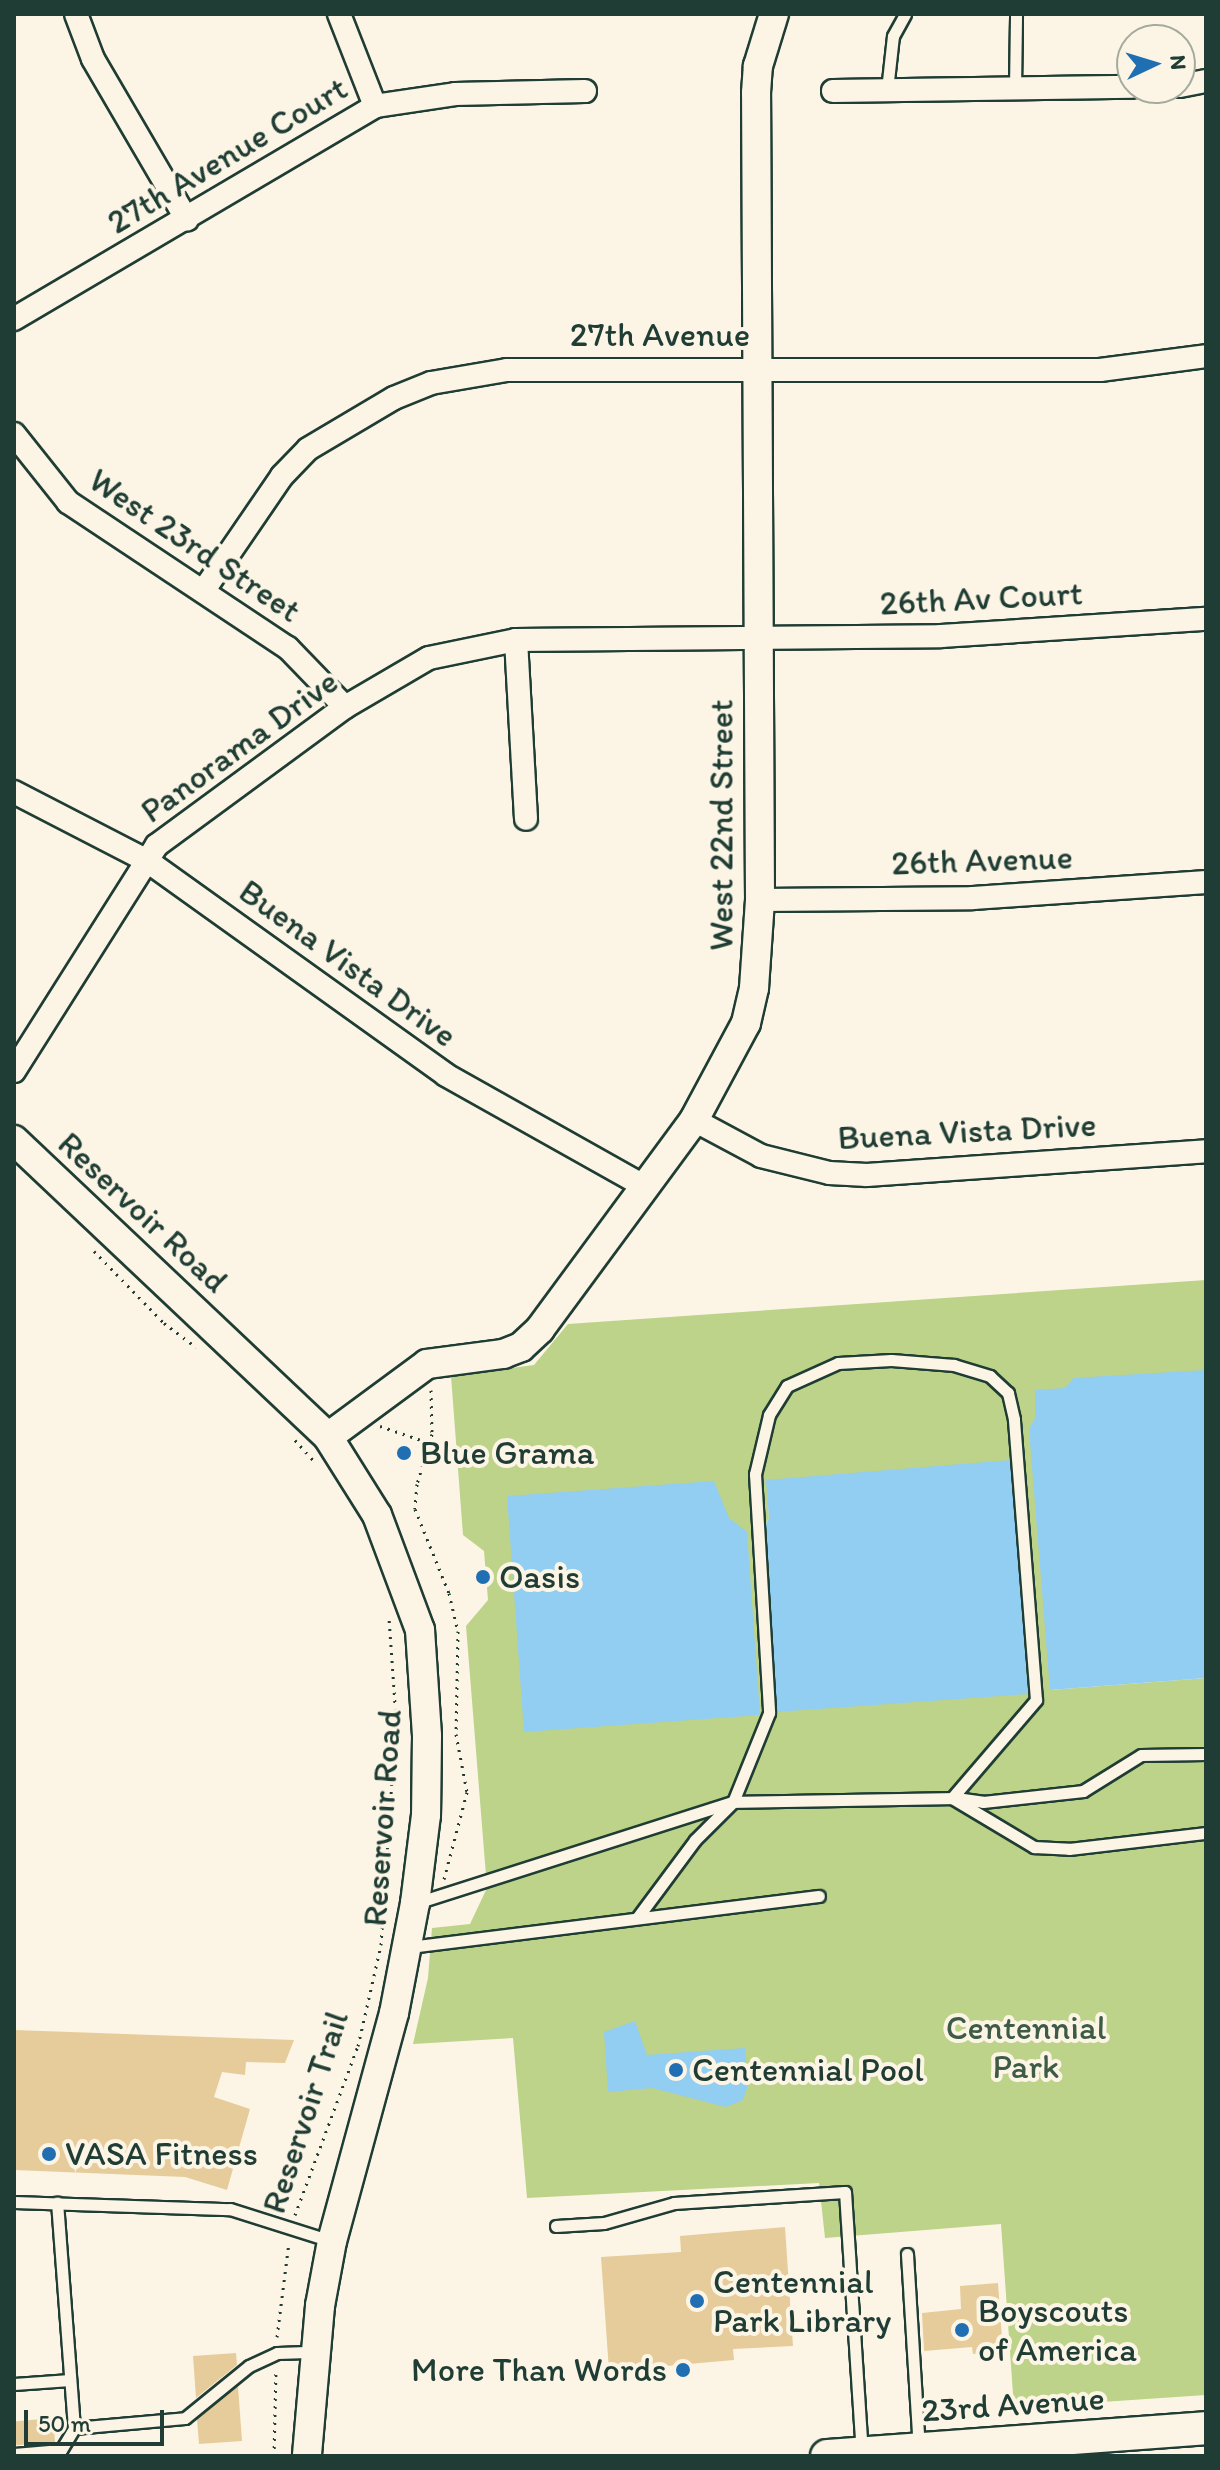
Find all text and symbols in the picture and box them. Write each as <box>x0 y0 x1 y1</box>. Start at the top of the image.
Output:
north arrow <box>1116 24 1196 104</box>
text: N <box>1164 54 1192 71</box>
street label: 27th Avenue Court <box>101 68 353 242</box>
street label: 27th Avenue <box>571 315 749 355</box>
street label: West 23rd Street <box>82 460 308 630</box>
street label: 26th Av Court <box>879 572 1083 624</box>
street label: Panorama Drive <box>133 661 345 831</box>
street label: West 22nd Street <box>701 700 741 950</box>
street label: 26th Avenue <box>891 836 1073 884</box>
street label: Buena Vista Drive <box>231 870 465 1056</box>
street label: Buena Vista Drive <box>837 1104 1097 1158</box>
street label: Reservoir Road <box>50 1123 236 1301</box>
place label: Blue Grama <box>420 1433 593 1473</box>
marker: Blue Grama <box>395 1444 413 1462</box>
place label: Oasis <box>499 1557 580 1597</box>
marker: Oasis <box>474 1568 492 1586</box>
street label: Reservoir Road <box>354 1708 410 1928</box>
street label: Reservoir Trail <box>253 2006 357 2218</box>
park label: Centennial Park <box>946 2007 1106 2086</box>
place label: Centennial Pool <box>692 2050 923 2090</box>
marker: Centennial Pool <box>667 2061 685 2079</box>
place label: VASA Fitness <box>65 2134 258 2174</box>
marker: VASA Fitness <box>40 2145 58 2163</box>
place label: Centennial Park Library <box>713 2261 890 2340</box>
place label: Boyscouts of America <box>978 2290 1137 2370</box>
marker: Centennial Park Library <box>688 2292 706 2310</box>
marker: Boyscouts of America <box>953 2321 971 2339</box>
place label: More Than Words <box>412 2350 667 2390</box>
marker: More Than Words <box>674 2361 692 2379</box>
street label: 23rd Avenue <box>921 2377 1105 2431</box>
scale bar <box>28 2394 168 2444</box>
text: 50 m <box>38 2409 91 2438</box>

